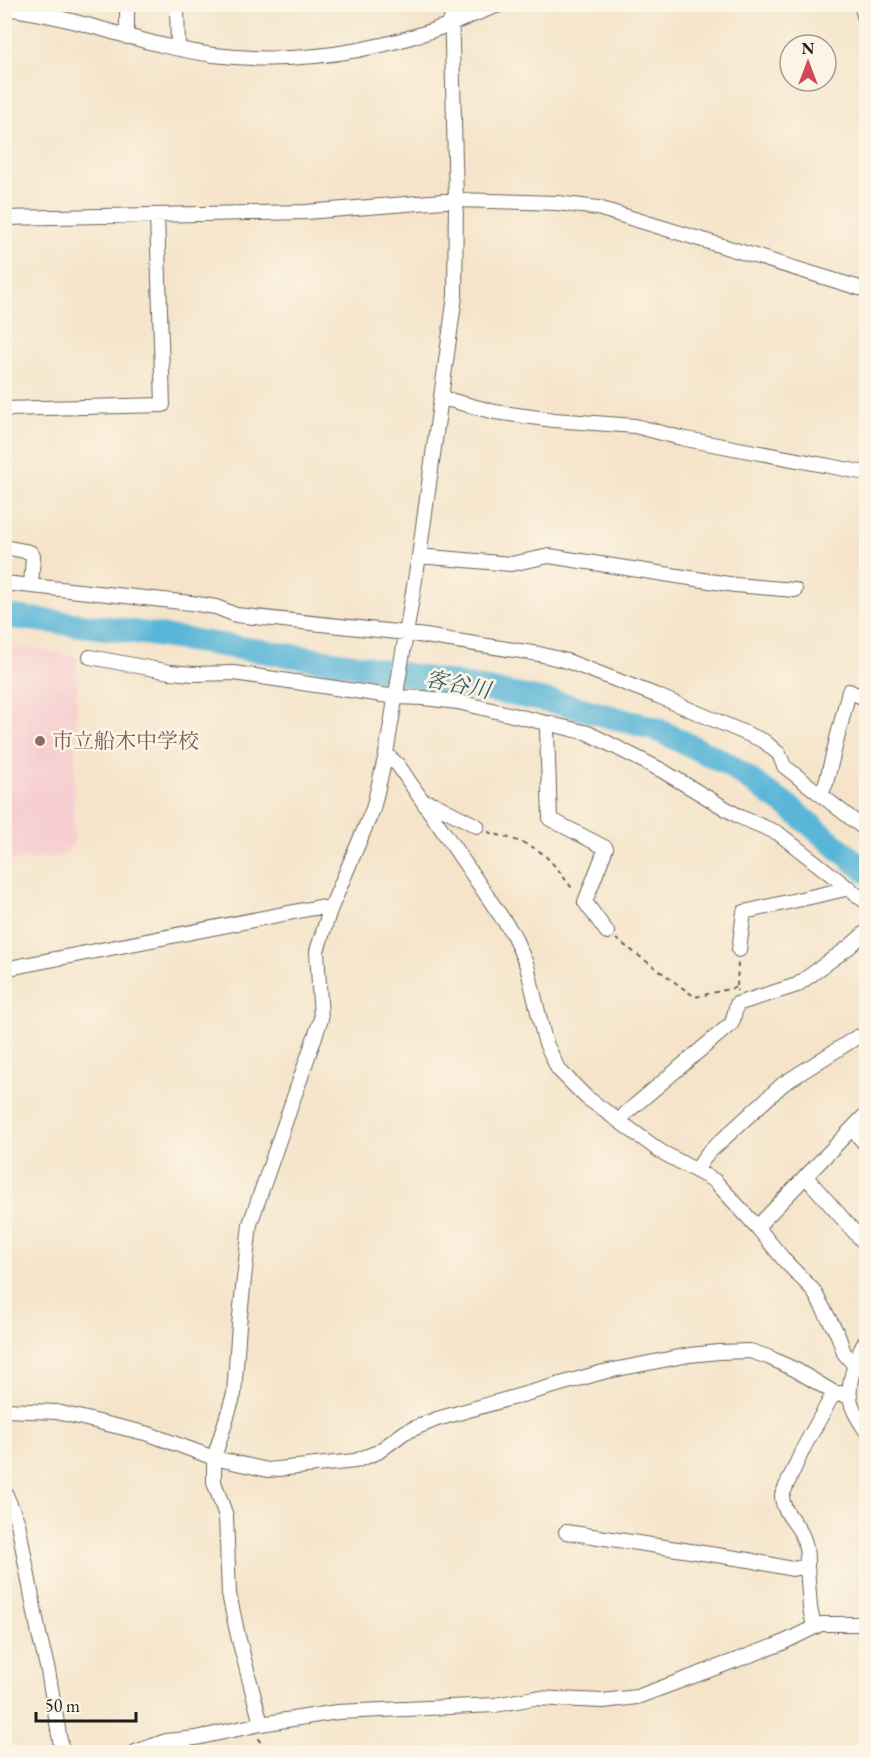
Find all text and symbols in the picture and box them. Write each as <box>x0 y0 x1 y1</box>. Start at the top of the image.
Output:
north arrow <box>778 33 838 93</box>
text: N <box>802 38 815 59</box>
water label: 客谷川 <box>423 664 495 705</box>
place label: 市立船木中学校 <box>52 727 199 754</box>
marker: 市立船木中学校 <box>33 734 47 748</box>
scale bar <box>36 1685 136 1723</box>
text: 50 m <box>45 1694 80 1717</box>

